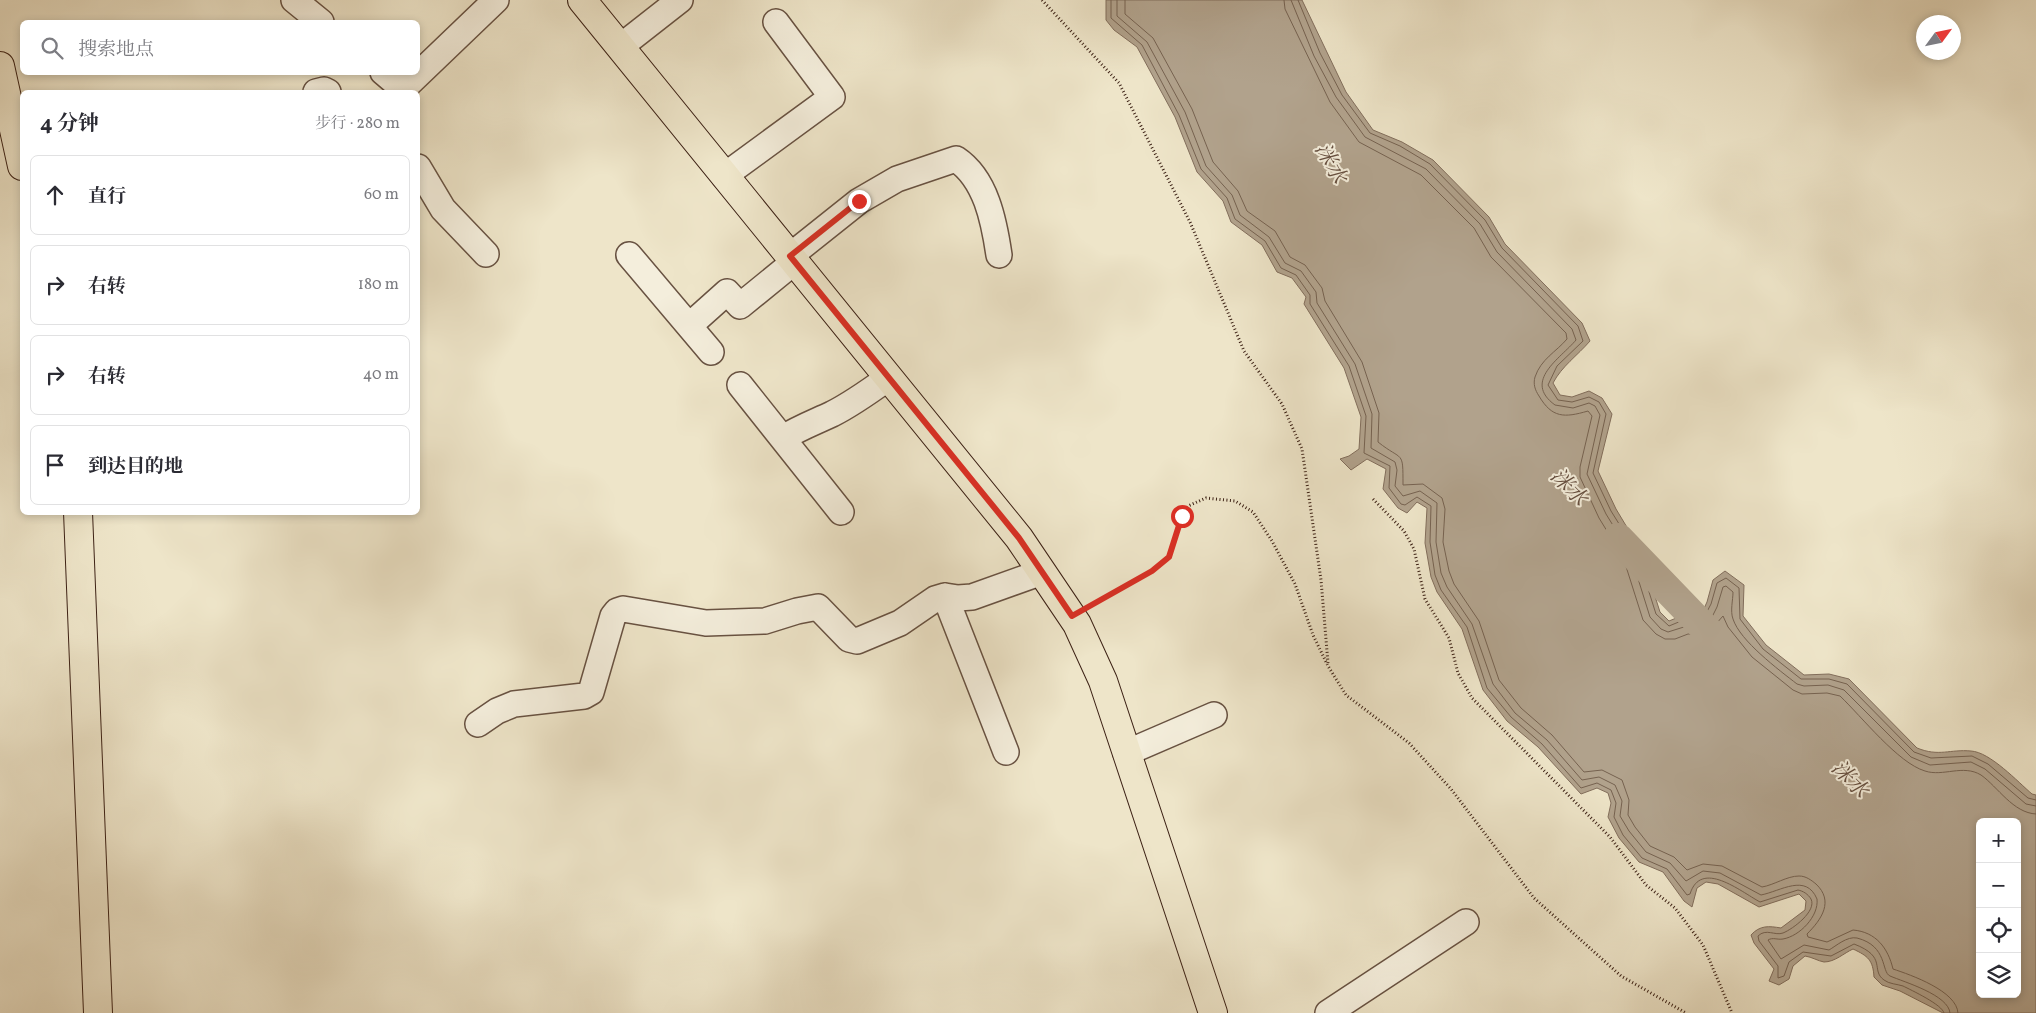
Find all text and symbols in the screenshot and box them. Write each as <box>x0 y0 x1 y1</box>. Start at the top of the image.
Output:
north arrow <box>1916 15 1961 60</box>
search box <box>20 20 420 75</box>
icon: search <box>38 34 66 62</box>
text: 搜索地点 <box>78 37 154 63</box>
text: 4 分钟 <box>40 110 99 139</box>
text: 步行 · 280 m <box>315 113 400 135</box>
water label: 洣水 <box>1307 138 1354 191</box>
icon: ahead <box>41 181 69 209</box>
text: 直行 <box>88 184 126 210</box>
text: 60 m <box>364 184 399 206</box>
route end <box>848 190 871 213</box>
icon: right <box>41 271 69 299</box>
text: 右转 <box>88 274 126 300</box>
text: 180 m <box>358 274 399 296</box>
icon: right <box>41 361 69 389</box>
text: 右转 <box>88 364 126 390</box>
text: 40 m <box>363 364 399 386</box>
icon: arrive <box>41 451 69 479</box>
text: 到达目的地 <box>88 454 183 480</box>
water label: 洣水 <box>1543 463 1594 515</box>
route start <box>1171 505 1194 528</box>
water label: 洣水 <box>1824 755 1875 807</box>
map controls <box>1976 818 2021 998</box>
button: + <box>1976 818 2021 863</box>
button: − <box>1976 863 2021 908</box>
button: locate <box>1976 908 2021 953</box>
button: layers <box>1976 953 2021 998</box>

